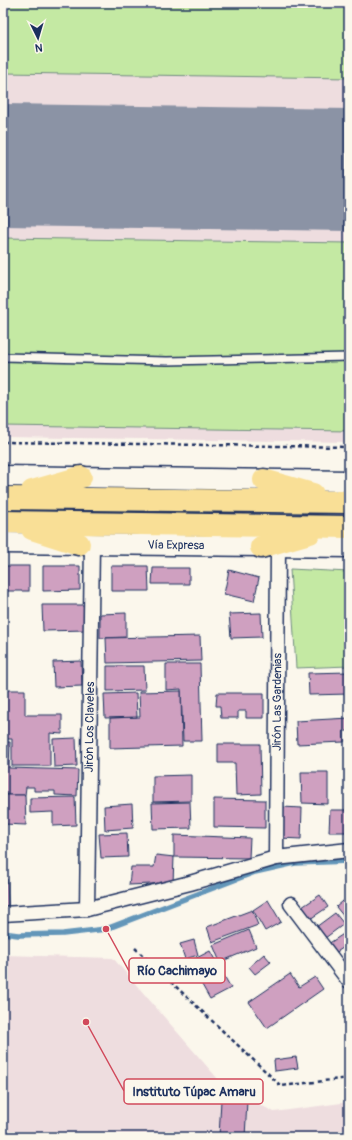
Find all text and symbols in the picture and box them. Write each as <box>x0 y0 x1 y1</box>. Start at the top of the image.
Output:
north arrow <box>18 18 58 58</box>
text: N <box>34 41 43 54</box>
street label: Vía Expresa <box>147 538 205 553</box>
street label: Jirón Las Gardenias <box>270 652 285 751</box>
street label: Jirón Los Claveles <box>82 681 98 772</box>
callout: Río Cachimayo <box>129 958 225 983</box>
text: Río Cachimayo <box>137 963 217 979</box>
callout: Instituto Túpac Amaru <box>124 1079 263 1104</box>
text: Instituto Túpac Amaru <box>132 1084 256 1100</box>

